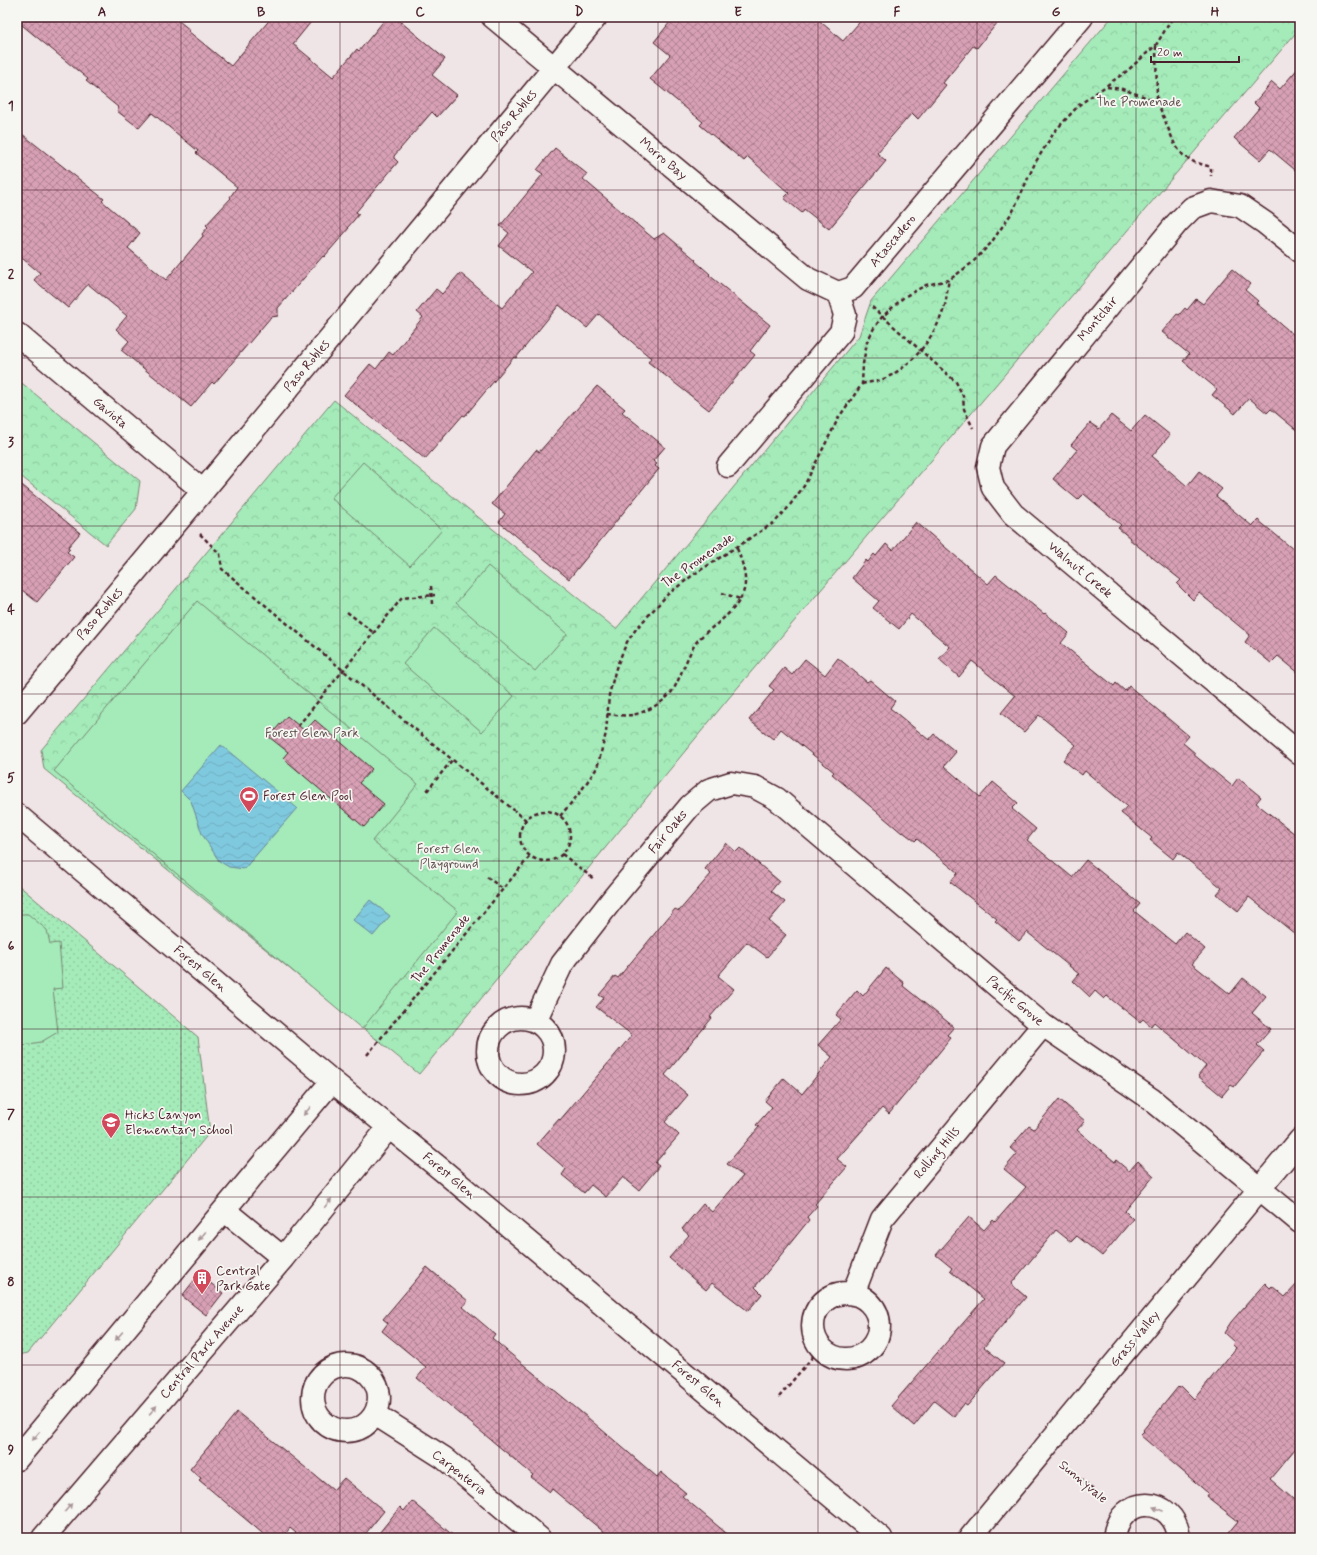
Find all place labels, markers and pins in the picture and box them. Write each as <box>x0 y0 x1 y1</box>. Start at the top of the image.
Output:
sports icon: Forest Glen Pool <box>238 785 260 813</box>
place label: Forest Glen Pool <box>263 788 352 805</box>
place label: Hicks Canyon Elementary School <box>125 1107 233 1139</box>
school or university icon: Hicks Canyon Elementary School <box>100 1111 122 1139</box>
place label: Central Park Gate <box>216 1263 270 1295</box>
building icon: Central Park Gate <box>191 1267 213 1295</box>

